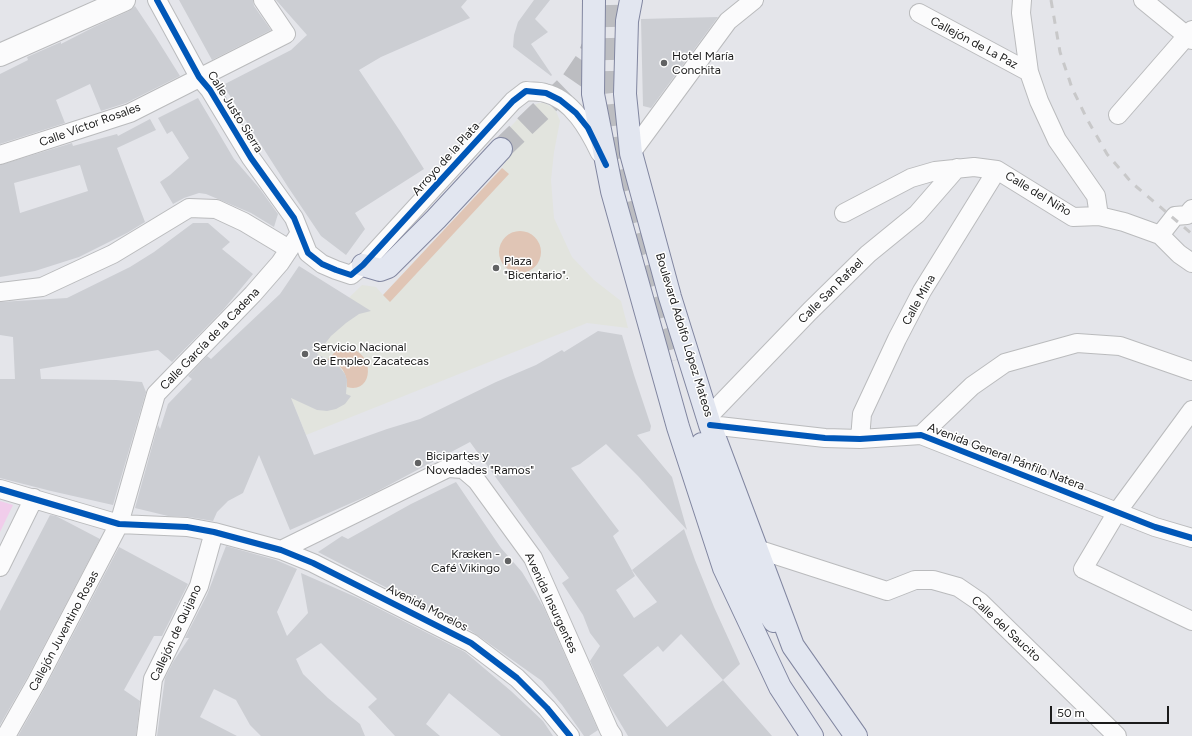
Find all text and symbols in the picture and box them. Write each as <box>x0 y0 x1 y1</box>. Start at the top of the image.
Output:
street label: Callejón de La Paz <box>928 14 1020 72</box>
place label: Hotel María Conchita <box>672 49 734 77</box>
marker: Hotel María Conchita <box>659 58 669 68</box>
street label: Calle Justo Sierra <box>204 69 266 155</box>
street label: Calle Víctor Rosales <box>37 100 143 150</box>
street label: Arroyo de la Plata <box>409 119 483 199</box>
street label: Calle del Niño <box>1002 169 1074 219</box>
street label: Boulevard Adolfo López Mateos <box>652 251 716 419</box>
place label: Plaza "Bicentario". <box>504 254 568 282</box>
street label: Calle San Rafael <box>795 255 867 327</box>
marker: Plaza "Bicentario". <box>491 263 501 273</box>
street label: Calle Mina <box>899 272 939 328</box>
street label: Calle García de la Cadena <box>157 285 263 393</box>
place label: Servicio Nacional de Empleo Zacatecas <box>313 340 429 368</box>
marker: Servicio Nacional de Empleo Zacatecas <box>300 349 310 359</box>
street label: Avenida General Pánfilo Natera <box>925 420 1087 494</box>
place label: Bicipartes y Novedades "Ramos" <box>426 449 534 477</box>
marker: Bicipartes y Novedades "Ramos" <box>413 458 423 468</box>
place label: Kræken - Café Vikingo <box>431 547 500 575</box>
street label: Avenida Insurgentes <box>521 550 581 656</box>
marker: Kræken - Café Vikingo <box>503 556 513 566</box>
street label: Callejón Juventino Rosas <box>26 568 102 694</box>
street label: Avenida Morelos <box>384 581 470 635</box>
street label: Callejón de Quijano <box>147 582 205 684</box>
street label: Calle del Saucito <box>968 593 1044 665</box>
scale bar <box>1052 698 1171 724</box>
text: 50 m <box>1057 706 1085 720</box>

